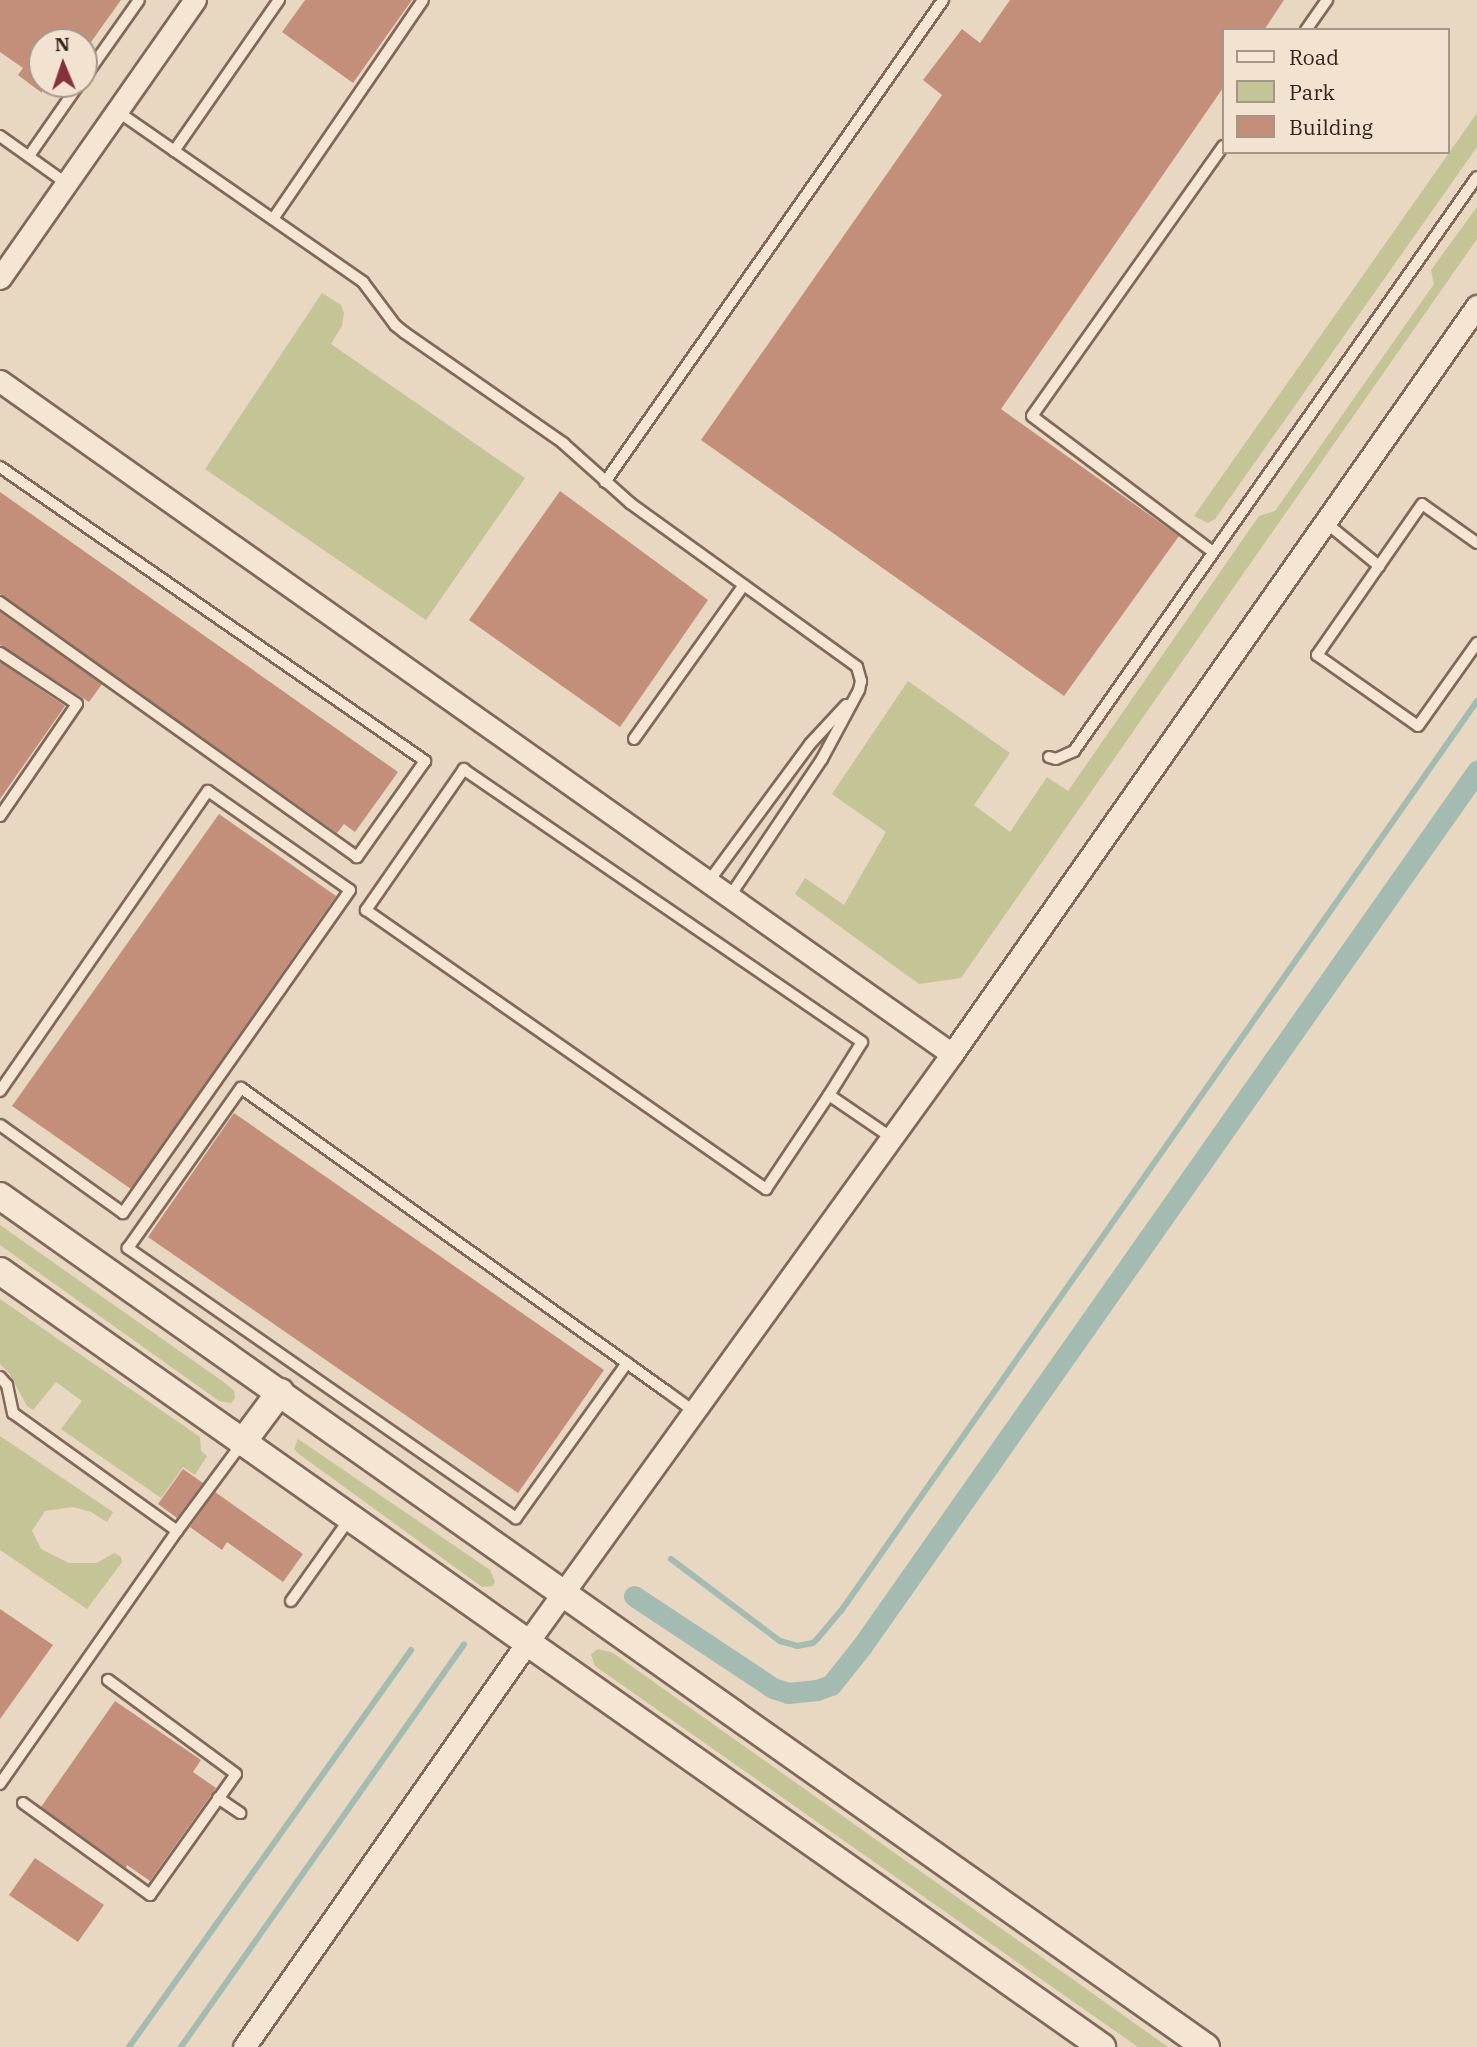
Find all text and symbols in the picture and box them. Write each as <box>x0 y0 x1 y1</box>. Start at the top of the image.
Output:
north arrow <box>28 28 98 98</box>
legend <box>1222 28 1449 154</box>
text: N <box>54 32 70 56</box>
text: Road <box>1289 43 1339 71</box>
text: Park <box>1289 78 1335 106</box>
text: Building <box>1289 113 1373 141</box>

